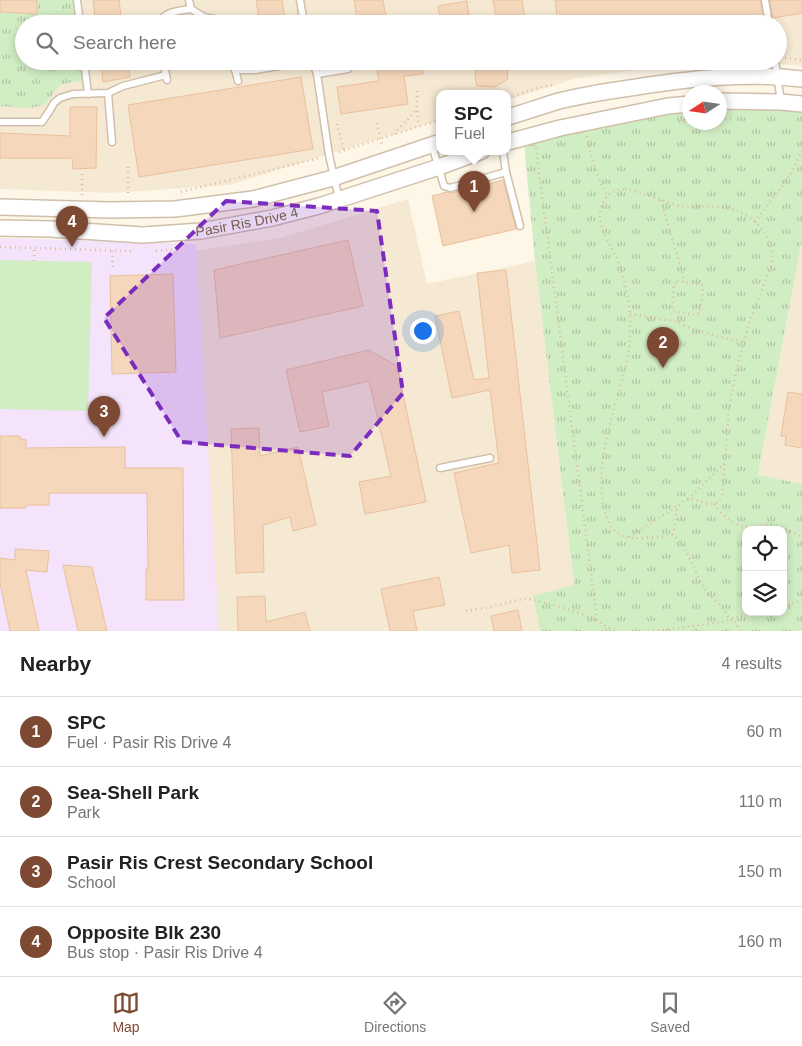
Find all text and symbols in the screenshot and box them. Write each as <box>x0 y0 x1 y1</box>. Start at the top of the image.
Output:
search box <box>15 15 787 70</box>
icon: search <box>33 29 61 57</box>
text: Search here <box>73 32 177 53</box>
north arrow <box>682 85 727 130</box>
popup <box>436 90 511 155</box>
text: SPC <box>454 103 493 124</box>
text: Fuel <box>454 125 485 142</box>
pin: 1 <box>458 171 490 212</box>
street label: Pasir Ris Drive 4 <box>195 204 300 239</box>
pin: 4 <box>56 206 88 247</box>
your location <box>410 318 436 344</box>
pin: 2 <box>647 327 679 368</box>
pin: 3 <box>88 396 120 437</box>
map controls <box>742 526 787 616</box>
button: locate <box>742 526 787 571</box>
button: layers <box>742 571 787 616</box>
text: Nearby <box>20 652 91 675</box>
text: 4 results <box>722 655 782 672</box>
text: SPC <box>67 712 106 733</box>
text: 1 <box>32 723 40 740</box>
text: 60 m <box>746 723 782 740</box>
text: Fuel · Pasir Ris Drive 4 <box>67 734 231 751</box>
text: Sea-Shell Park <box>67 782 199 803</box>
text: 2 <box>32 793 40 810</box>
text: 110 m <box>739 793 782 810</box>
text: Park <box>67 804 100 821</box>
text: Pasir Ris Crest Secondary School <box>67 852 373 873</box>
text: 3 <box>32 863 40 880</box>
text: 150 m <box>738 863 782 880</box>
text: School <box>67 874 116 891</box>
text: Opposite Blk 230 <box>67 922 221 943</box>
text: 4 <box>32 933 40 950</box>
text: 160 m <box>738 933 782 950</box>
text: Bus stop · Pasir Ris Drive 4 <box>67 944 263 961</box>
tab: Map <box>112 989 140 1035</box>
tab: Directions <box>364 989 426 1035</box>
tab: Saved <box>650 989 690 1035</box>

